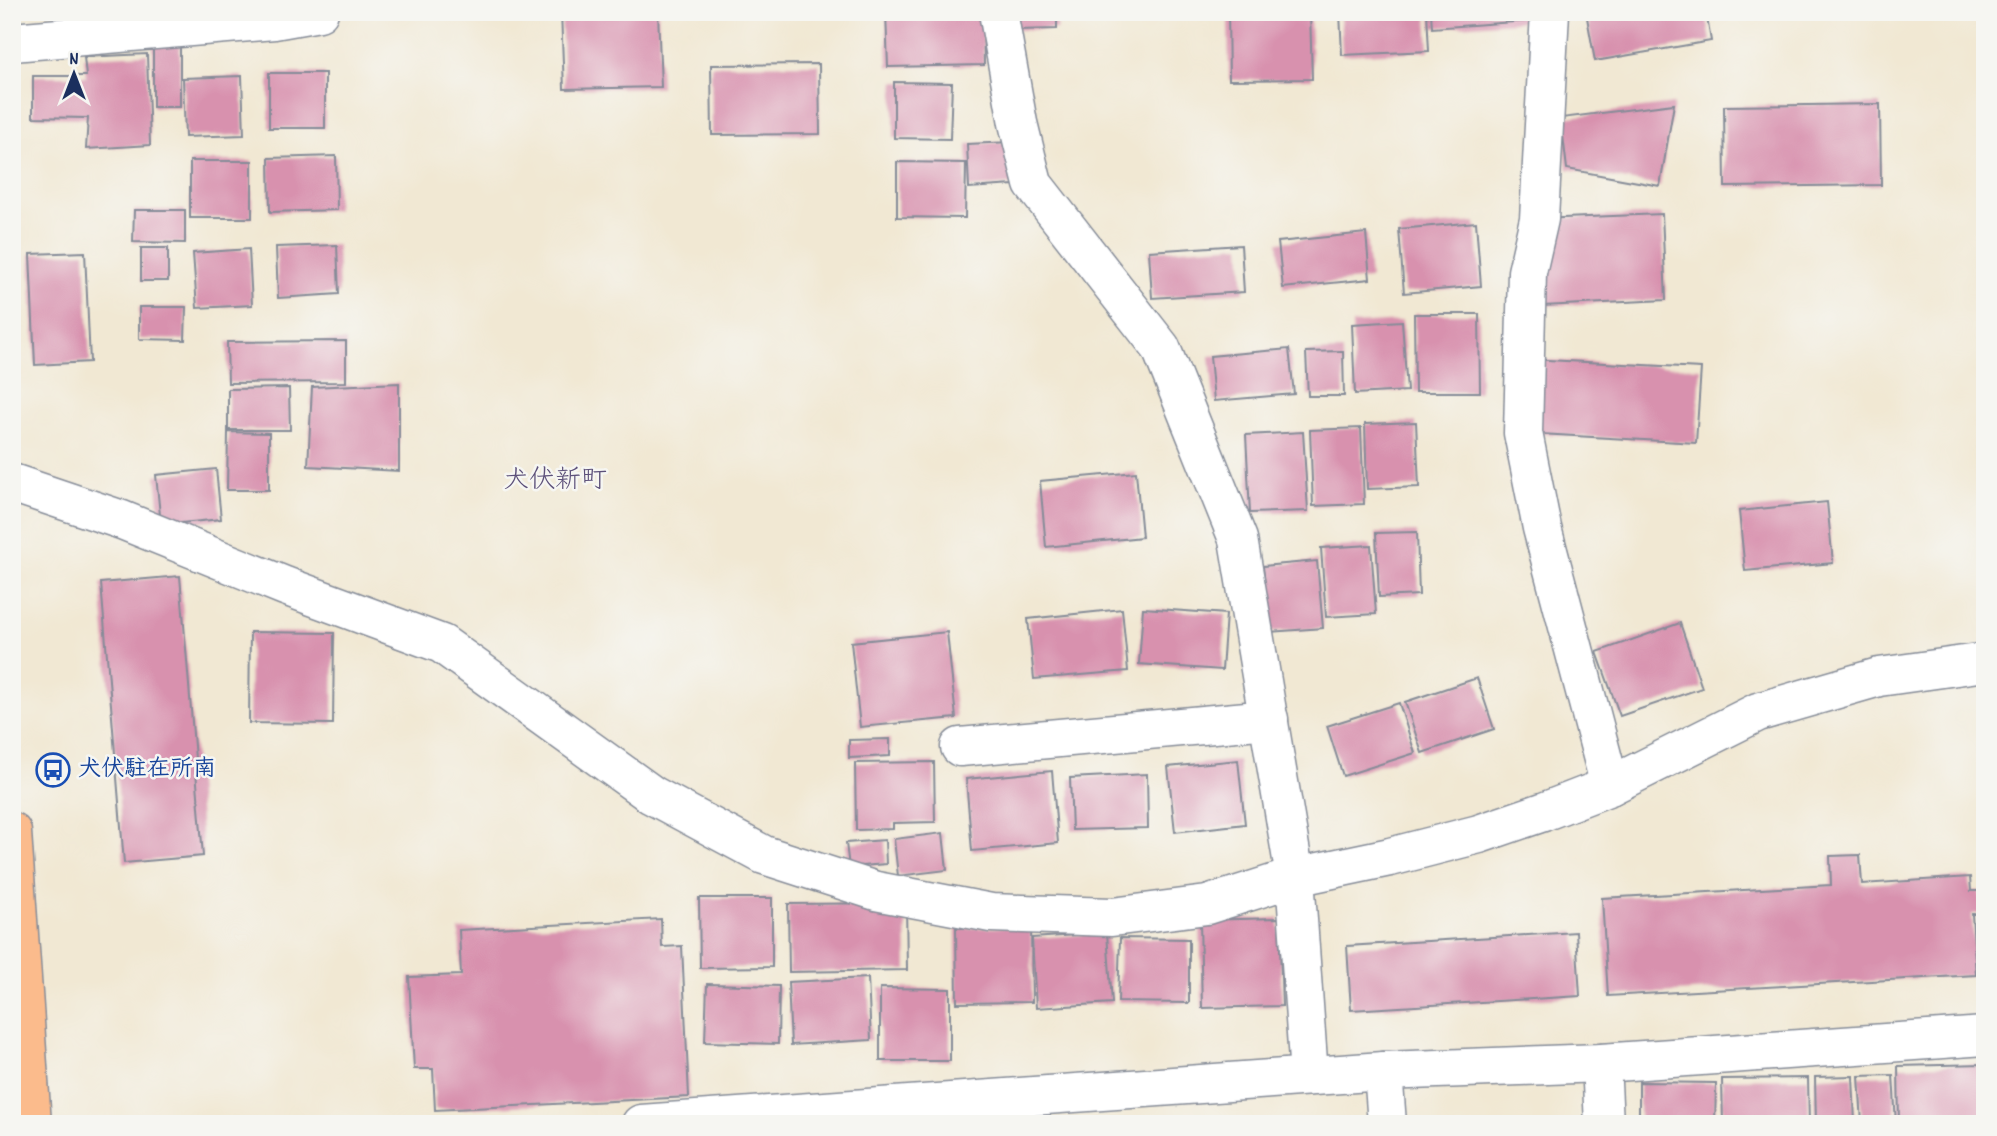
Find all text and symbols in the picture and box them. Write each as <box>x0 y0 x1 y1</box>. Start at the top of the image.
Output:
north arrow <box>38 38 108 108</box>
text: N <box>69 47 79 74</box>
district label: 犬伏新町 <box>503 463 607 500</box>
bus stop icon: 犬伏駐在所南 <box>34 751 72 789</box>
place label: 犬伏駐在所南 <box>78 754 216 787</box>

